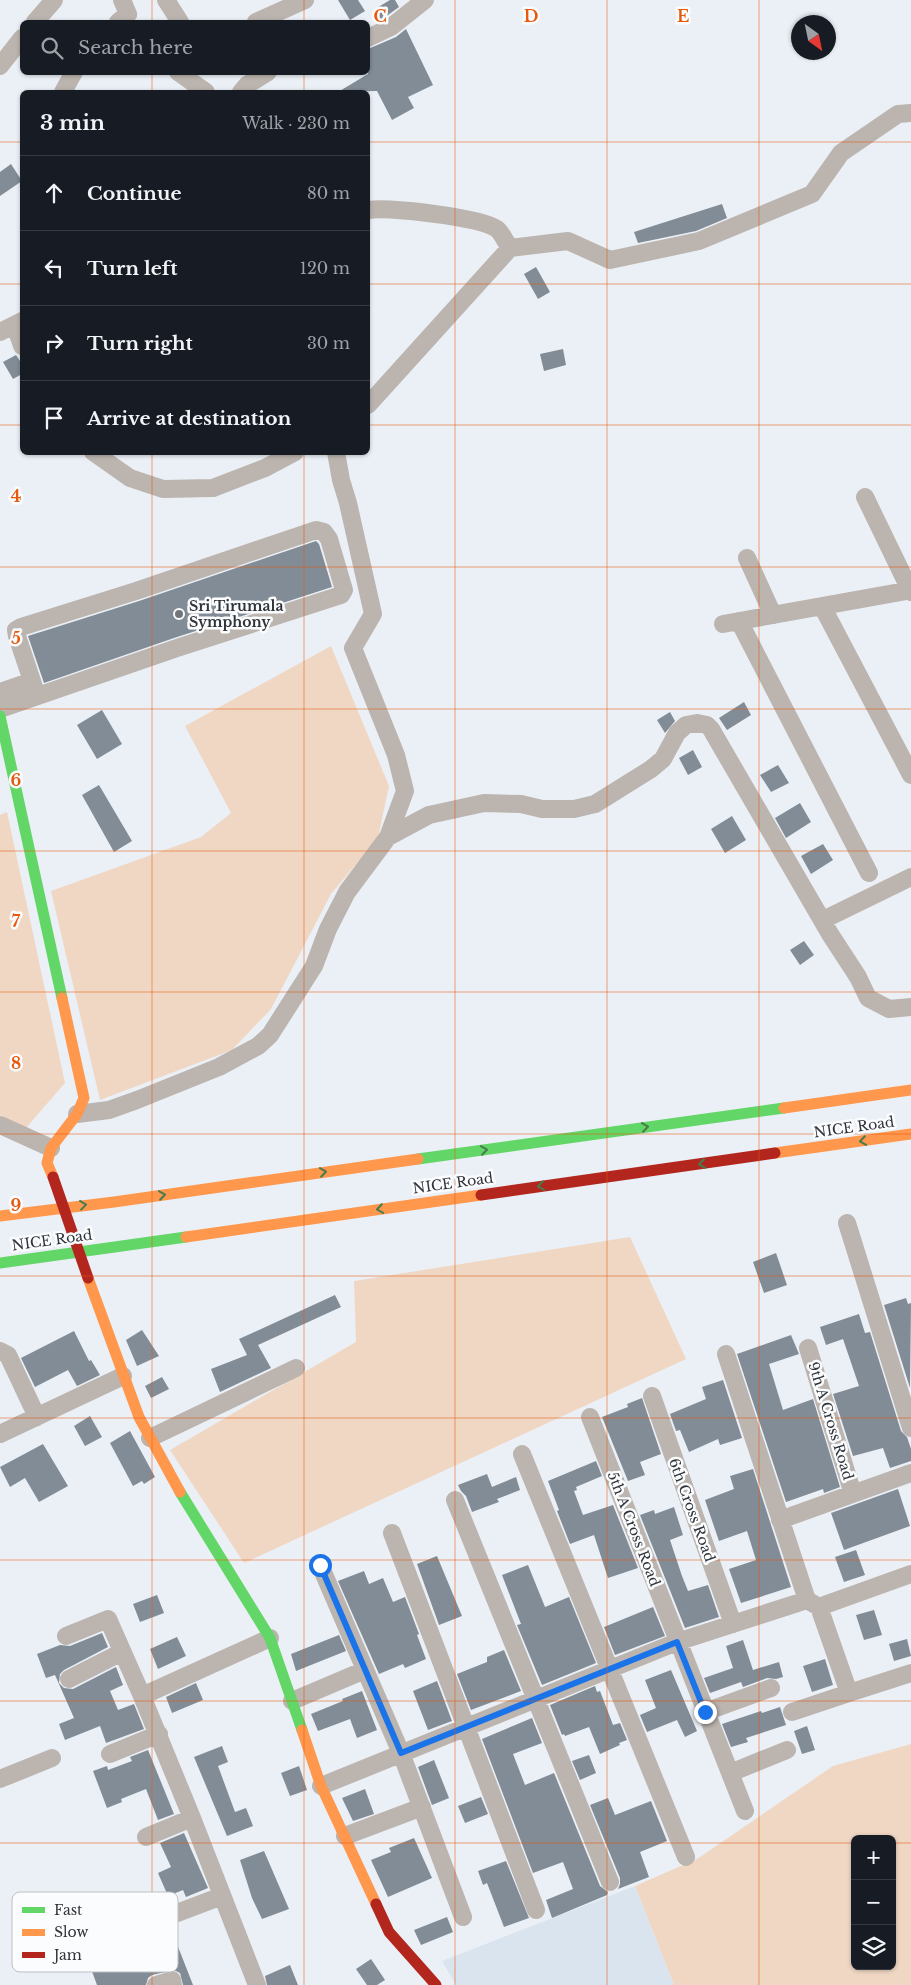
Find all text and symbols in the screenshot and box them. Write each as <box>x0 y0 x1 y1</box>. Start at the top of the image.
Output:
text: C <box>373 6 387 26</box>
text: D <box>524 6 538 26</box>
text: E <box>677 6 689 26</box>
north arrow <box>791 15 836 60</box>
search box <box>20 20 370 75</box>
icon: search <box>38 34 66 62</box>
text: Search here <box>78 36 193 59</box>
text: 3 min <box>40 110 105 136</box>
text: Walk · 230 m <box>242 113 350 133</box>
icon: ahead <box>40 179 68 207</box>
text: Continue <box>87 182 182 205</box>
text: 80 m <box>307 183 350 203</box>
icon: left <box>40 254 68 282</box>
text: Turn left <box>87 257 178 280</box>
text: 120 m <box>300 258 350 278</box>
icon: right <box>40 329 68 357</box>
text: Turn right <box>87 332 193 355</box>
text: 30 m <box>307 333 350 353</box>
icon: arrive <box>40 404 68 432</box>
text: Arrive at destination <box>87 407 291 430</box>
text: 4 <box>11 486 21 506</box>
place label: Sri Tirumala Symphony <box>189 597 284 631</box>
marker: Sri Tirumala Symphony <box>173 608 185 620</box>
text: 5 <box>11 628 21 648</box>
text: 6 <box>11 770 22 790</box>
text: 7 <box>12 911 21 931</box>
text: 8 <box>11 1053 21 1073</box>
street label: NICE Road <box>813 1112 896 1142</box>
one-way arrow <box>642 1122 650 1133</box>
one-way arrow <box>858 1135 866 1146</box>
one-way arrow <box>480 1145 489 1155</box>
one-way arrow <box>698 1158 706 1169</box>
one-way arrow <box>320 1167 328 1178</box>
street label: NICE Road <box>412 1168 495 1198</box>
one-way arrow <box>537 1180 545 1191</box>
one-way arrow <box>159 1190 167 1201</box>
text: 9 <box>11 1195 22 1215</box>
one-way arrow <box>79 1201 87 1211</box>
one-way arrow <box>376 1203 384 1214</box>
street label: NICE Road <box>11 1225 94 1255</box>
street label: 9th A Cross Road <box>804 1360 858 1483</box>
street label: 6th Cross Road <box>665 1456 719 1565</box>
street label: 5th A Cross Road <box>604 1469 664 1589</box>
route start <box>309 1554 332 1577</box>
route end <box>694 1701 717 1724</box>
map controls <box>851 1835 896 1970</box>
button: + <box>851 1835 896 1880</box>
button: − <box>851 1880 896 1925</box>
legend <box>12 1892 178 1972</box>
text: Fast <box>54 1901 83 1919</box>
text: Slow <box>54 1923 88 1941</box>
button: layers <box>851 1925 896 1970</box>
text: Jam <box>52 1946 82 1964</box>

